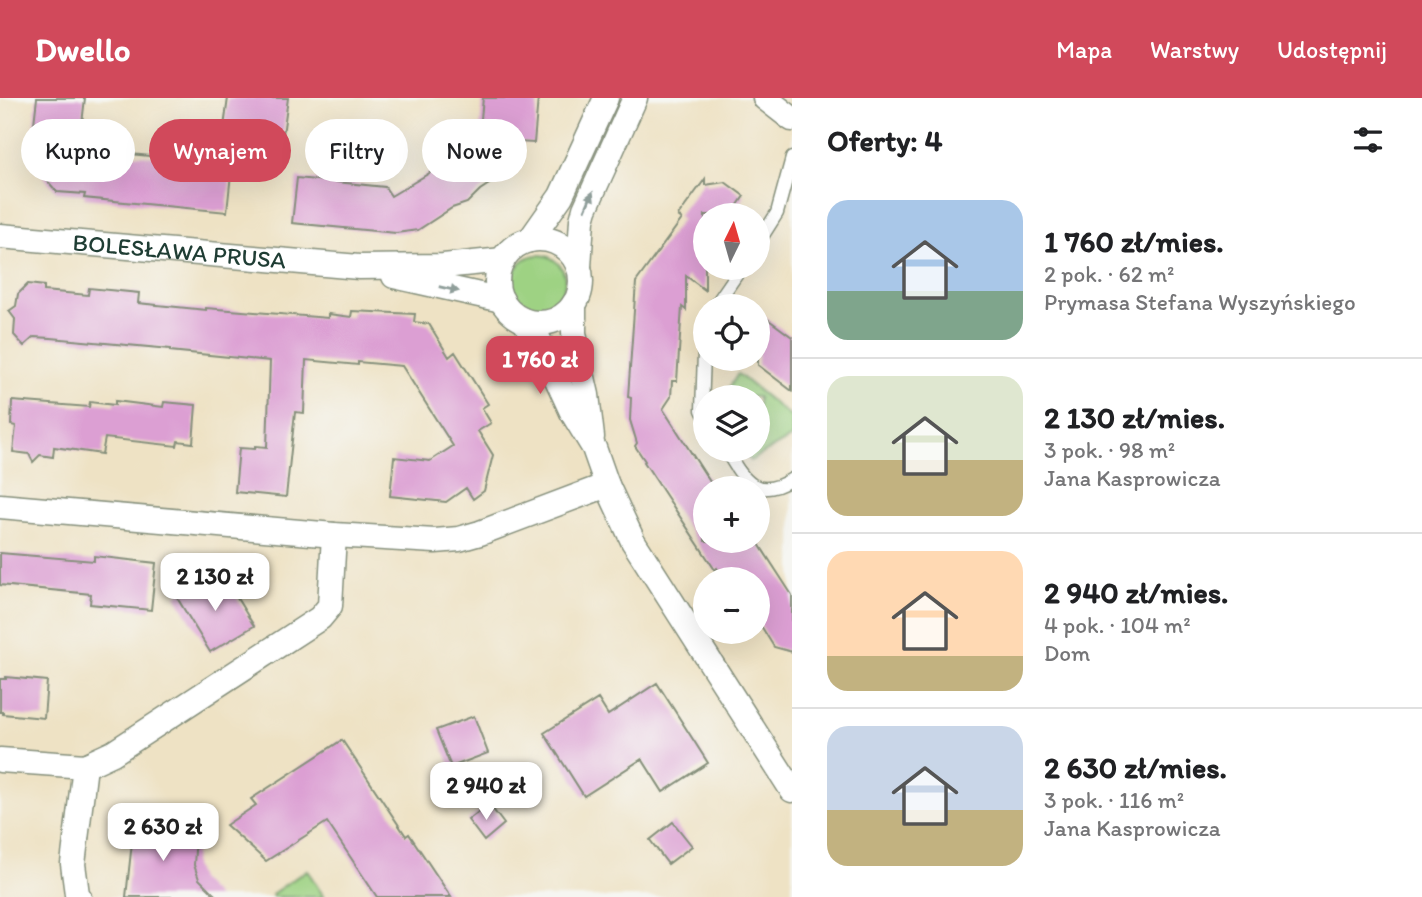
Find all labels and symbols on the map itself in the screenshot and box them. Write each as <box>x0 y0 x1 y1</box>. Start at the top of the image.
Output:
one-way arrow <box>584 190 595 211</box>
north arrow <box>693 203 770 280</box>
street label: BOLESŁAWA PRUSA <box>71 227 287 275</box>
one-way arrow <box>439 283 461 294</box>
pin: 1 760 zł <box>468 336 612 396</box>
pin: 2 130 zł <box>143 554 287 613</box>
pin: 2 940 zł <box>414 762 558 822</box>
pin: 2 630 zł <box>91 804 235 863</box>

